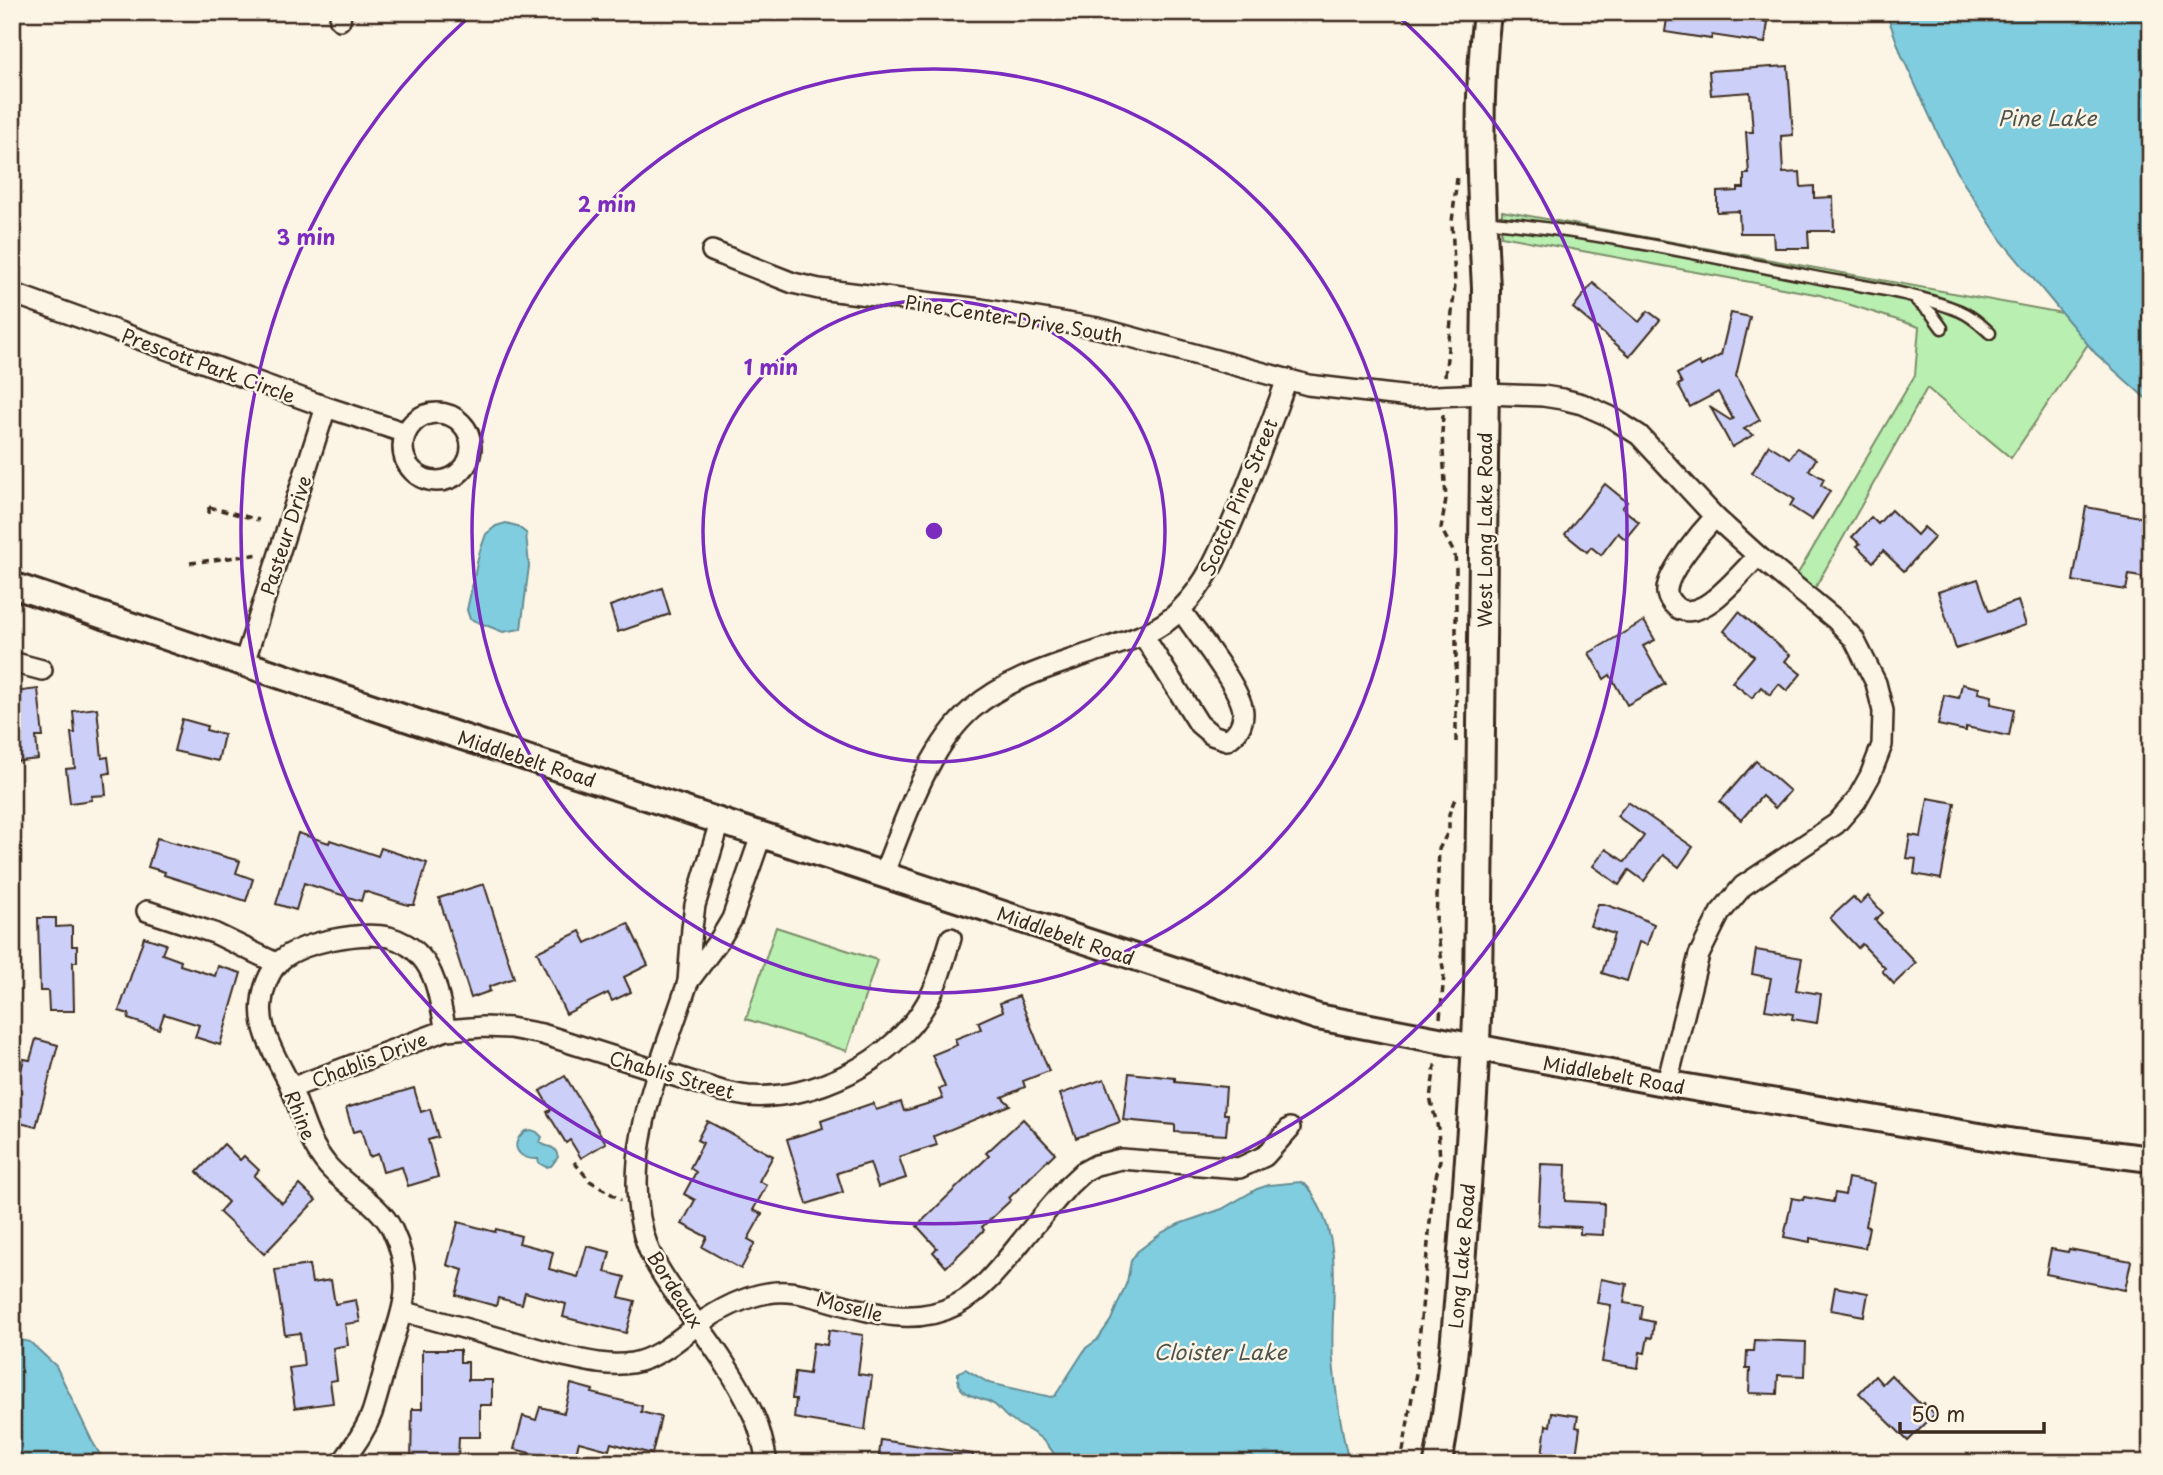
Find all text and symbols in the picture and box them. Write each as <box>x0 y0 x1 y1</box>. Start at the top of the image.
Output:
water label: Pine Lake <box>1998 101 2098 133</box>
text: 2 min <box>578 187 636 219</box>
text: 3 min <box>276 220 336 252</box>
street label: Pine Center Drive South <box>903 287 1125 349</box>
street label: Prescott Park Circle <box>118 321 300 409</box>
text: 1 min <box>744 350 798 382</box>
street label: Scotch Pine Street <box>1192 414 1284 580</box>
street label: West Long Lake Road <box>1470 432 1498 628</box>
street label: Pasteur Drive <box>253 472 317 598</box>
centre of rings <box>922 519 946 543</box>
street label: Middlebelt Road <box>454 722 600 794</box>
street label: Middlebelt Road <box>994 898 1138 972</box>
street label: Chablis Drive <box>307 1024 431 1094</box>
street label: Chablis Street <box>606 1043 738 1105</box>
street label: Middlebelt Road <box>1541 1048 1687 1100</box>
street label: Rhine <box>278 1086 324 1144</box>
street label: Long Lake Road <box>1441 1182 1481 1330</box>
street label: Bordeaux <box>641 1245 711 1333</box>
street label: Moselle <box>814 1284 886 1328</box>
water label: Cloister Lake <box>1153 1335 1288 1367</box>
scale bar <box>1900 1391 2044 1435</box>
text: 50 m <box>1911 1397 1965 1429</box>

